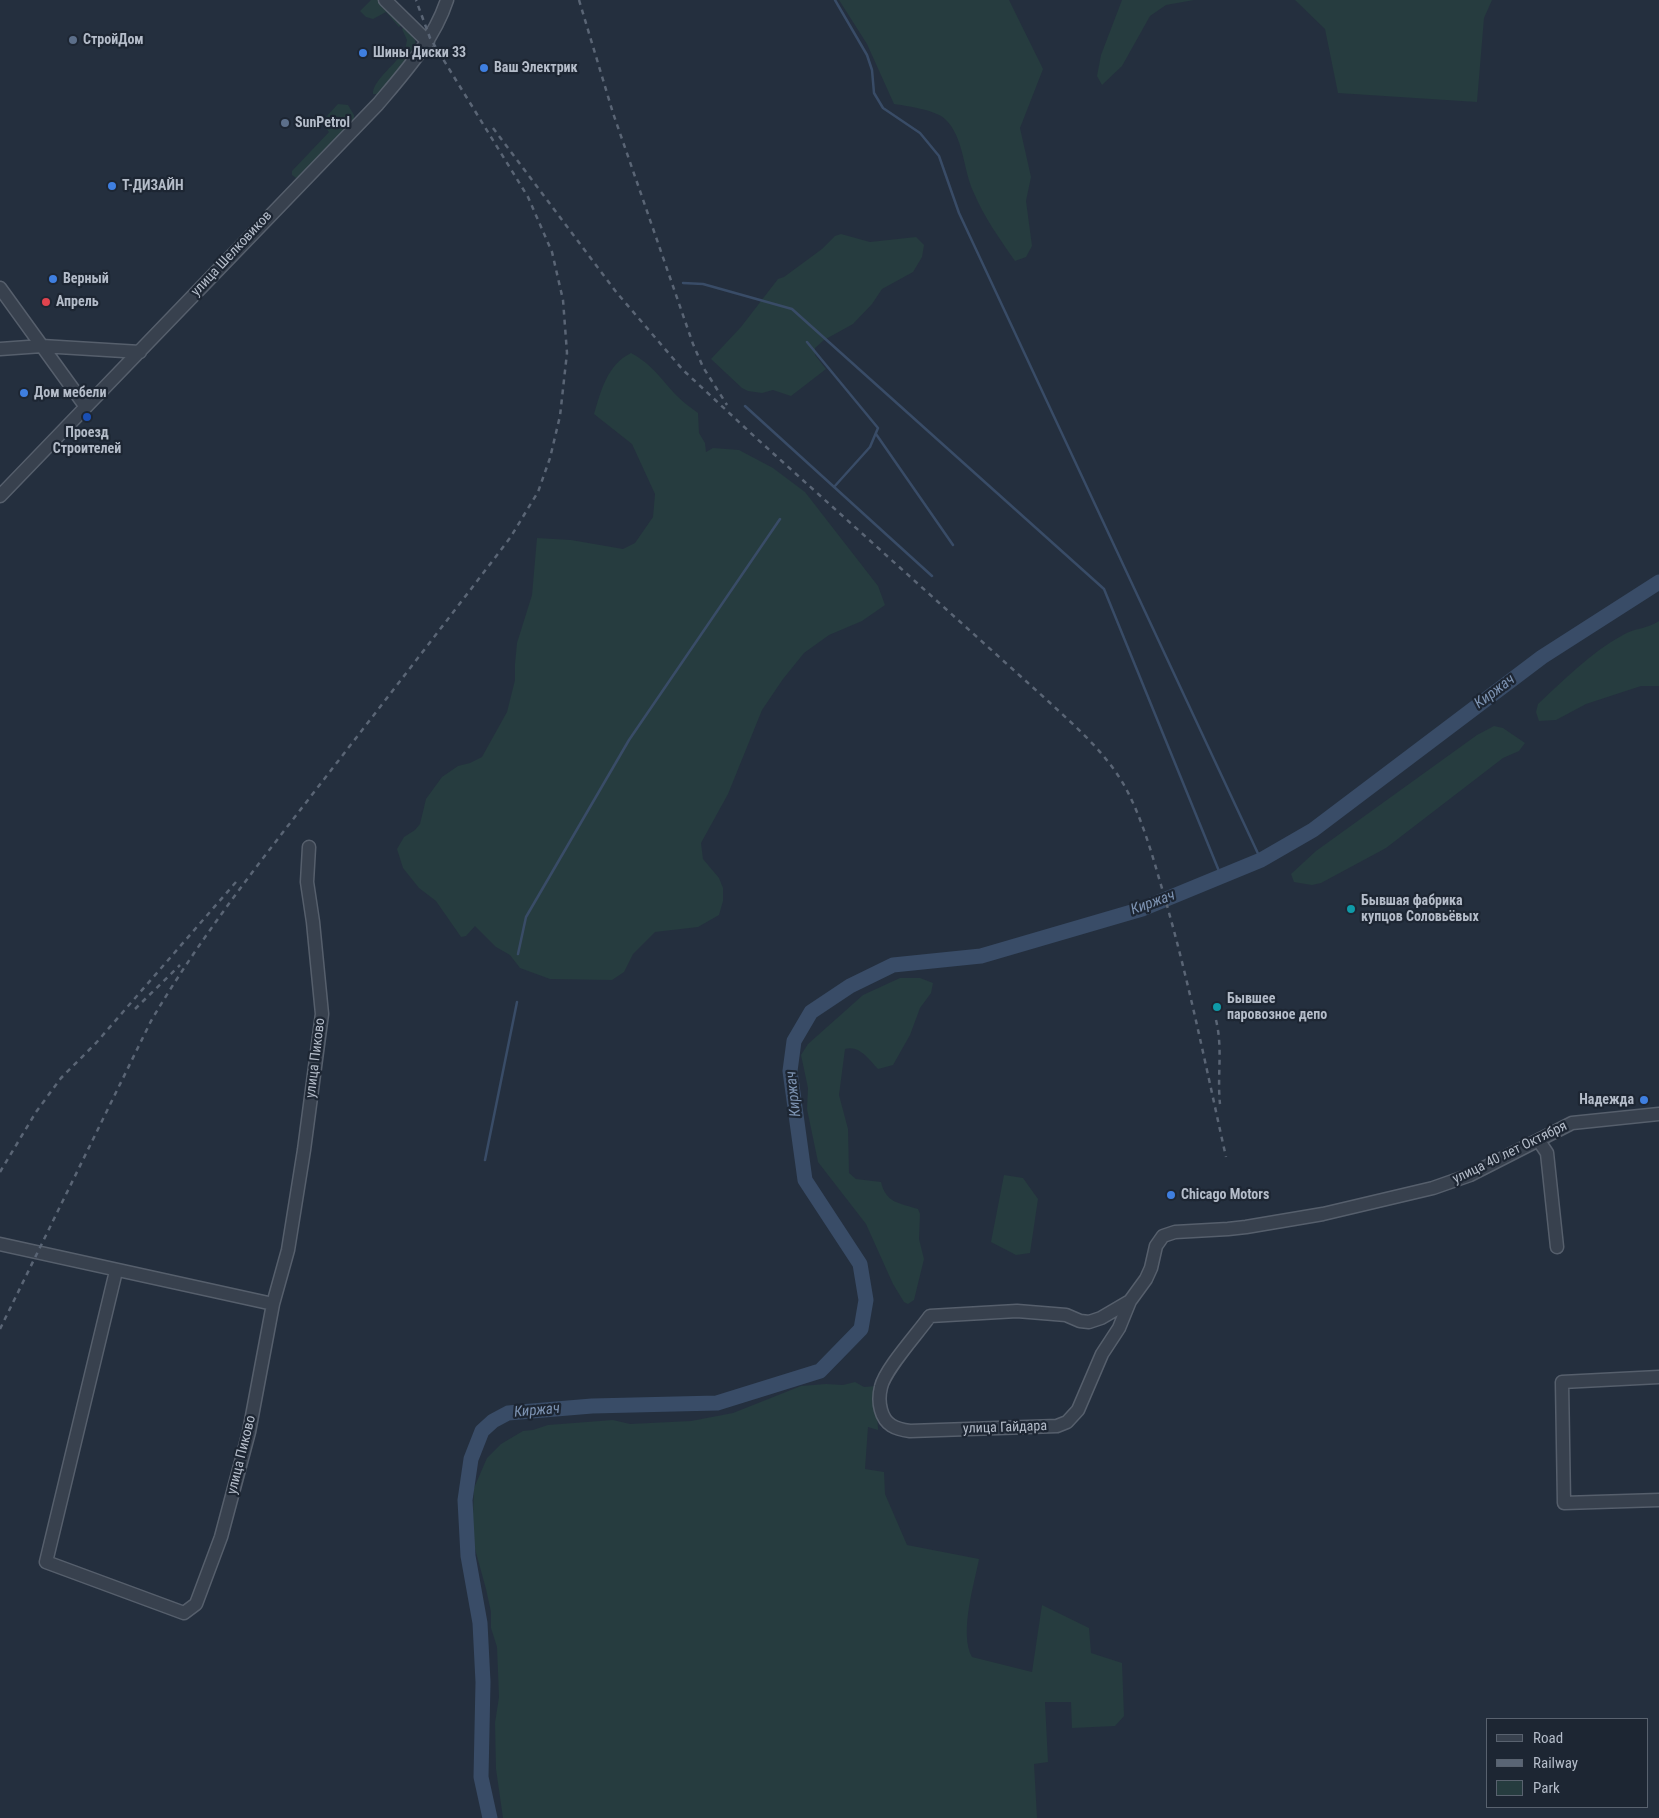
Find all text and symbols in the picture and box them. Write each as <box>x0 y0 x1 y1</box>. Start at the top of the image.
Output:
place label: СтройДом <box>83 32 144 48</box>
marker: СтройДом <box>67 34 79 46</box>
place label: Шины Диски 33 <box>373 45 466 61</box>
marker: Шины Диски 33 <box>357 47 369 59</box>
place label: Ваш Электрик <box>494 60 578 76</box>
marker: Ваш Электрик <box>478 62 490 74</box>
place label: SunPetrol <box>295 115 350 131</box>
marker: SunPetrol <box>279 117 291 129</box>
place label: Т-ДИЗАЙН <box>122 178 183 194</box>
marker: Т-ДИЗАЙН <box>106 180 118 192</box>
street label: улица Шелковиков <box>188 208 276 300</box>
place label: Верный <box>63 271 109 287</box>
marker: Верный <box>47 273 59 285</box>
place label: Апрель <box>56 294 99 310</box>
marker: Апрель <box>40 296 52 308</box>
place label: Дом мебели <box>34 385 106 401</box>
marker: Дом мебели <box>18 387 30 399</box>
marker: Проезд Строителей <box>81 411 93 423</box>
place label: Проезд Строителей <box>53 425 121 458</box>
water label: Киржач <box>1471 671 1519 713</box>
water label: Киржач <box>1128 887 1178 919</box>
place label: Бывшая фабрика купцов Соловьёвых <box>1361 893 1479 926</box>
marker: Бывшая фабрика купцов Соловьёвых <box>1345 903 1357 915</box>
place label: Бывшее паровозное депо <box>1227 991 1327 1024</box>
marker: Бывшее паровозное депо <box>1211 1001 1223 1013</box>
street label: улица Пиково <box>303 1017 329 1099</box>
water label: Киржач <box>783 1070 805 1118</box>
place label: Надежда <box>1579 1092 1634 1108</box>
marker: Надежда <box>1638 1094 1650 1106</box>
street label: улица 40 лет Октября <box>1450 1118 1570 1188</box>
place label: Chicago Motors <box>1181 1187 1269 1203</box>
marker: Chicago Motors <box>1165 1189 1177 1201</box>
water label: Киржач <box>513 1400 561 1422</box>
street label: улица Пиково <box>224 1414 260 1496</box>
street label: улица Гайдара <box>963 1418 1047 1438</box>
legend <box>1486 1718 1649 1808</box>
text: Road <box>1533 1729 1563 1747</box>
text: Railway <box>1533 1754 1578 1772</box>
text: Park <box>1533 1779 1560 1797</box>

